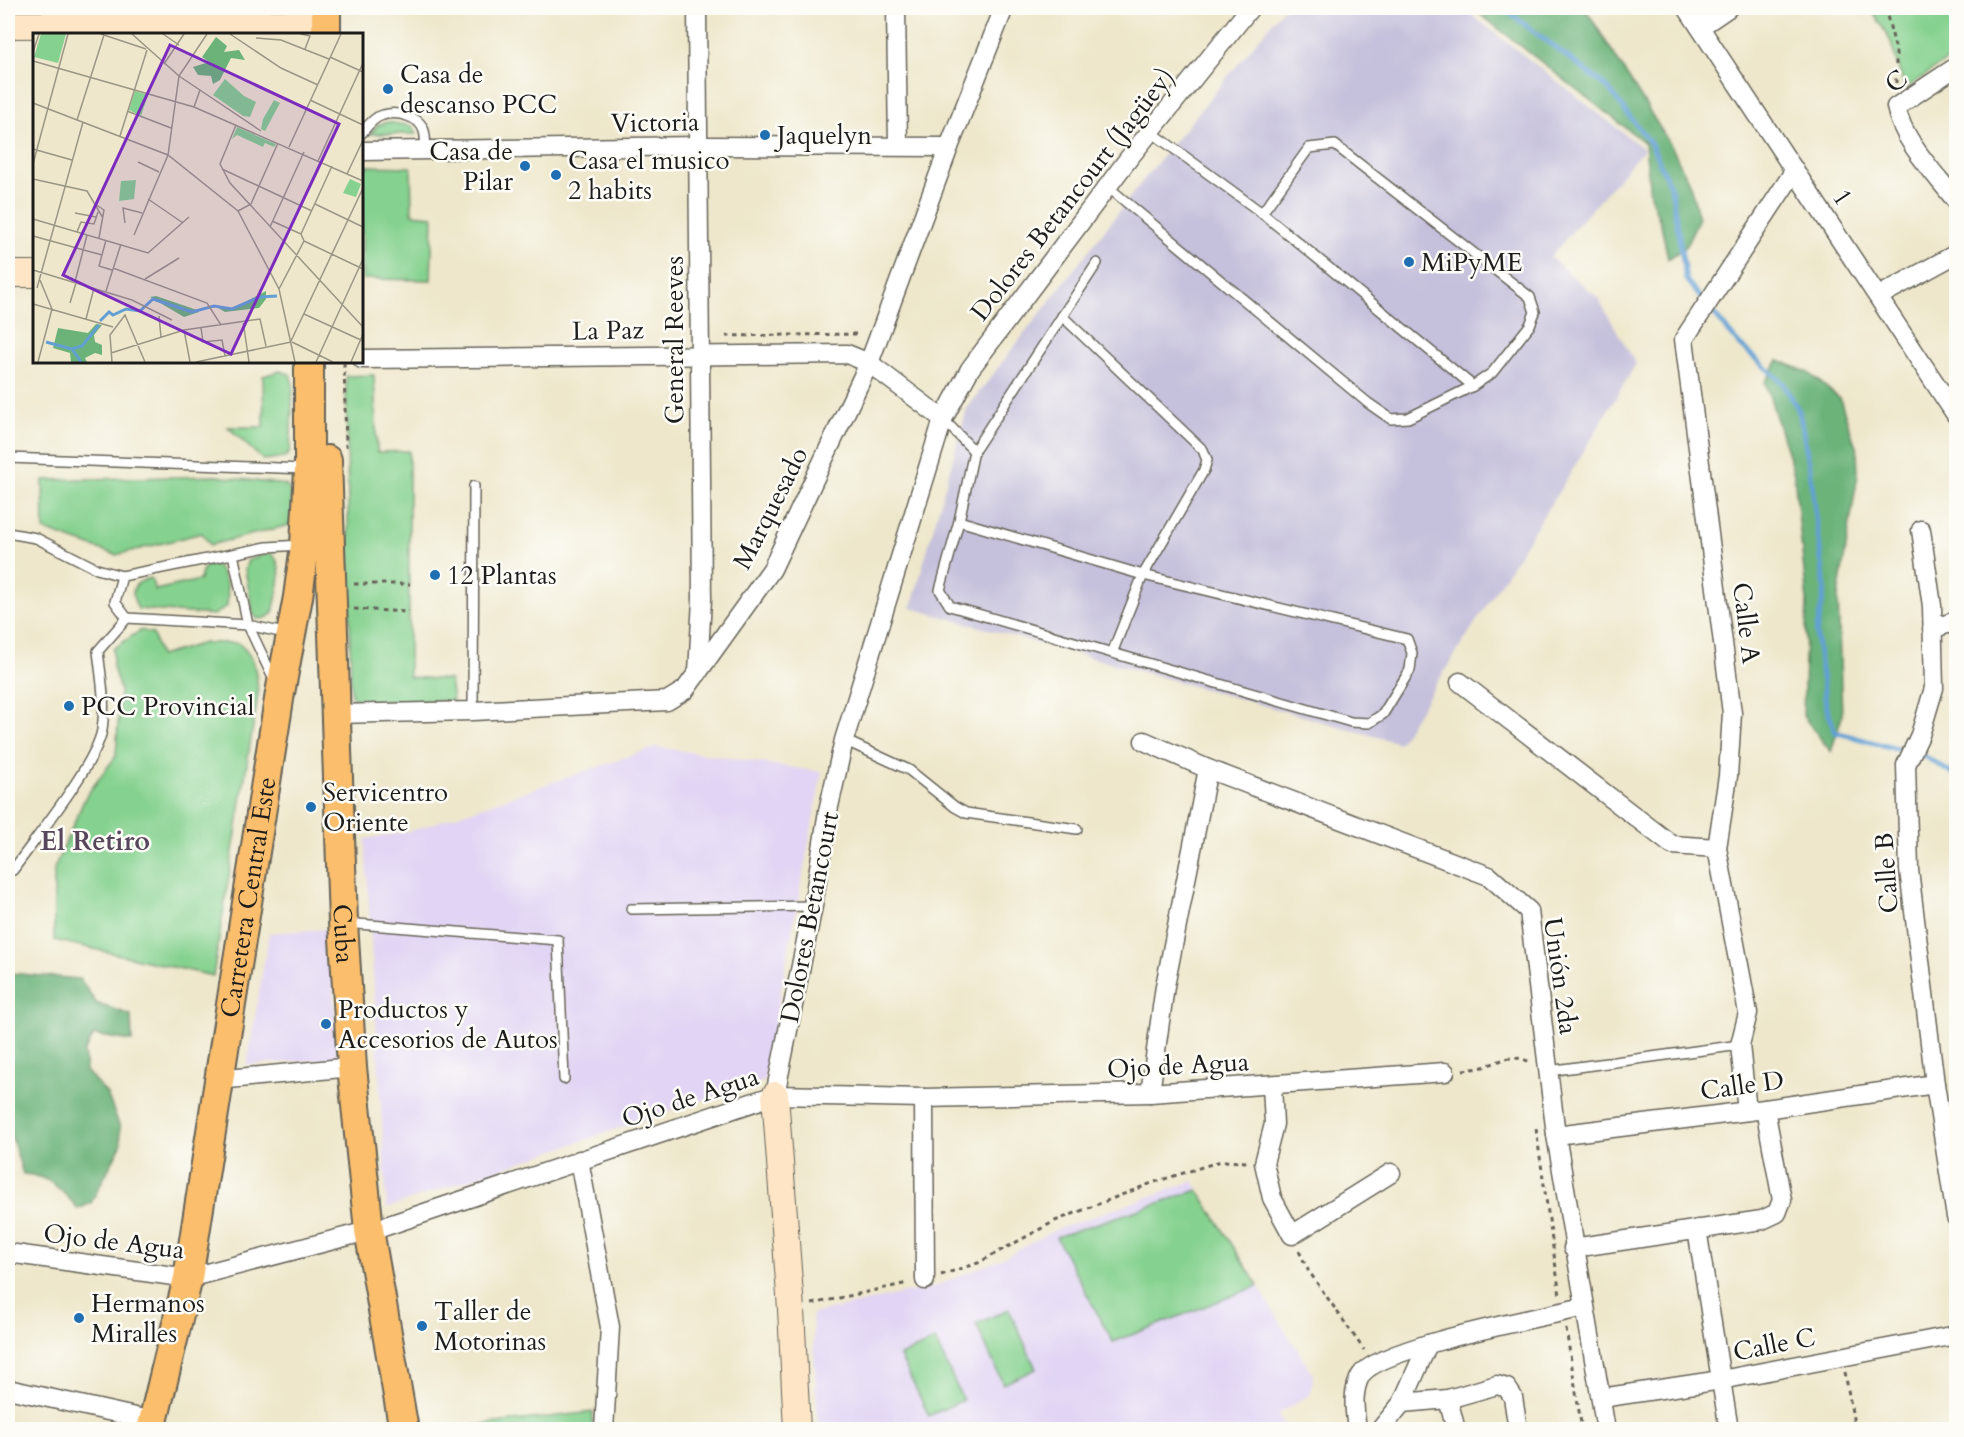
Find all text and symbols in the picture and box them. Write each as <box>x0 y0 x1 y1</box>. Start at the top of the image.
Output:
inset map <box>33 33 363 363</box>
place label: Casa de descanso PCC <box>400 57 557 122</box>
street label: Dolores Betancourt (Jagüey) <box>962 60 1182 328</box>
street label: C <box>1877 62 1916 101</box>
marker: Casa de descanso PCC <box>381 82 395 96</box>
street label: Victoria <box>610 104 700 141</box>
place label: Jaquelyn <box>773 118 872 153</box>
marker: Jaquelyn <box>758 128 772 142</box>
place label: Casa de Pilar <box>429 134 514 199</box>
place label: Casa el musico 2 habits <box>568 143 730 208</box>
marker: Casa de Pilar <box>518 159 532 173</box>
marker: Casa el musico 2 habits <box>549 168 563 182</box>
street label: 1 <box>1824 182 1861 213</box>
place label: MiPyME <box>1421 245 1522 280</box>
marker: MiPyME <box>1402 255 1416 269</box>
street label: General Reeves <box>657 256 692 424</box>
street label: La Paz <box>572 312 645 349</box>
street label: Marquesado <box>725 441 816 575</box>
place label: 12 Plantas <box>447 558 557 593</box>
marker: 12 Plantas <box>428 568 442 582</box>
street label: Calle A <box>1724 580 1769 666</box>
place label: PCC Provincial <box>81 689 255 724</box>
marker: PCC Provincial <box>62 699 76 713</box>
street label: Carretera Central Este <box>212 774 285 1020</box>
place label: Servicentro Oriente <box>323 775 448 840</box>
marker: Servicentro Oriente <box>304 800 318 814</box>
street label: Dolores Betancourt <box>772 809 847 1026</box>
district label: El Retiro <box>40 823 150 860</box>
street label: Calle B <box>1866 831 1907 914</box>
street label: Cuba <box>324 903 363 964</box>
street label: Unión 2da <box>1535 915 1586 1037</box>
place label: Productos y Accesorios de Autos <box>338 992 558 1057</box>
marker: Productos y Accesorios de Autos <box>319 1017 333 1031</box>
street label: Ojo de Agua <box>1106 1044 1250 1087</box>
street label: Ojo de Agua <box>617 1059 763 1136</box>
street label: Calle D <box>1698 1062 1786 1109</box>
street label: Ojo de Agua <box>41 1215 187 1268</box>
place label: Hermanos Miralles <box>91 1286 205 1351</box>
place label: Taller de Motorinas <box>434 1294 546 1359</box>
marker: Hermanos Miralles <box>72 1311 86 1325</box>
marker: Taller de Motorinas <box>415 1319 429 1333</box>
street label: Calle C <box>1730 1319 1818 1370</box>

